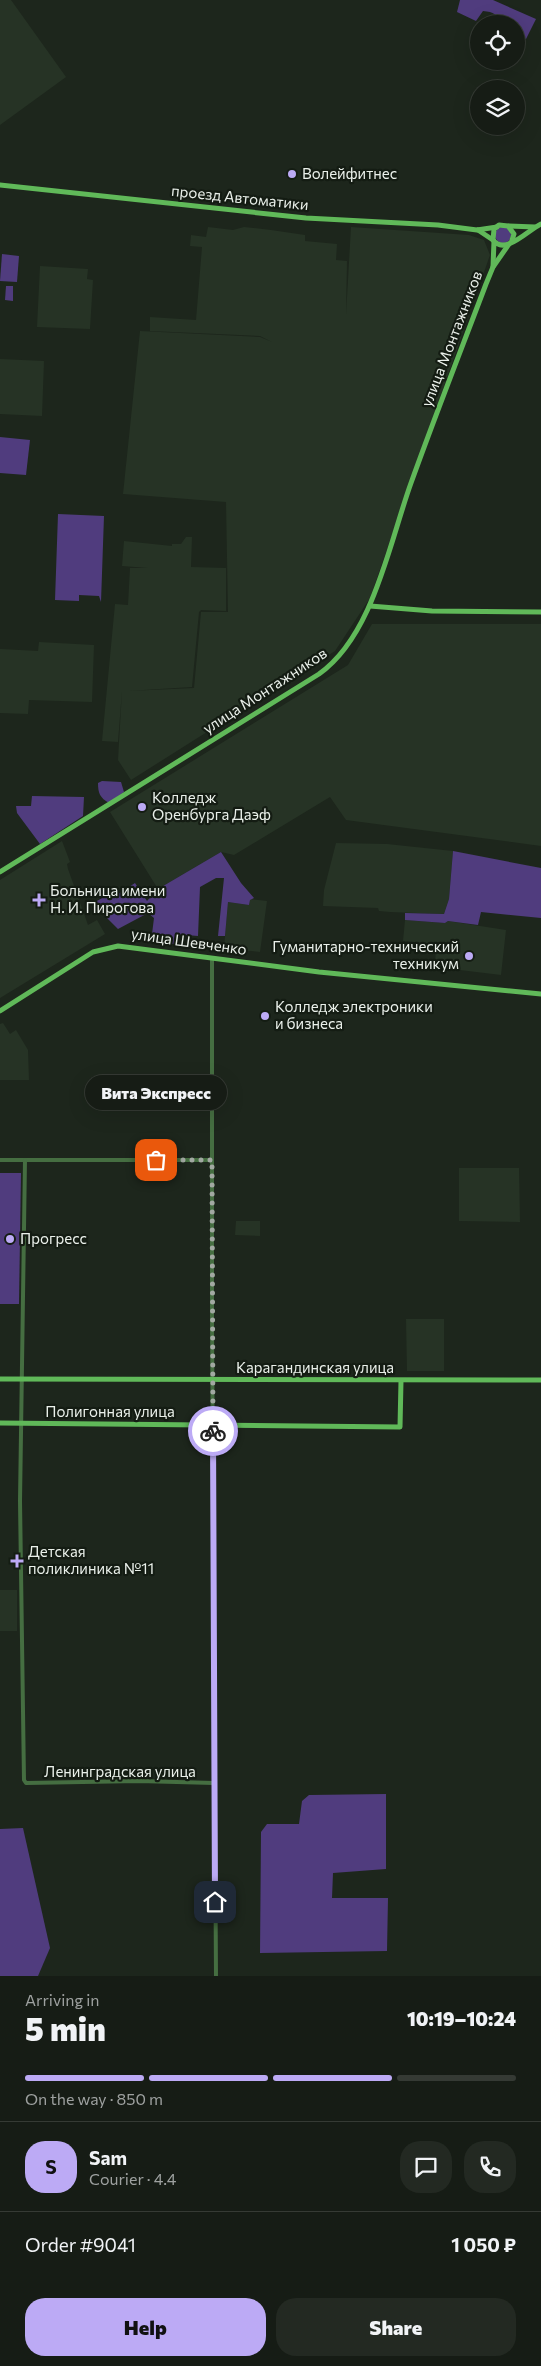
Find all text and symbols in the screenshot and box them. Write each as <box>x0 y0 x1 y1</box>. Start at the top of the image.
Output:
map controls <box>470 15 525 135</box>
button: locate <box>470 15 525 70</box>
button: layers <box>470 80 525 135</box>
place label: Волейфитнес <box>302 164 397 182</box>
marker: Волейфитнес <box>286 168 298 180</box>
street label: проезд Автоматики <box>171 181 310 213</box>
street label: улица Монтажников <box>417 268 485 409</box>
street label: улица Монтажников <box>199 643 330 737</box>
place label: Колледж Оренбурга Даэф <box>152 788 271 823</box>
marker: Колледж Оренбурга Даэф <box>136 801 148 813</box>
place label: Больница имени Н. И. Пирогова <box>50 881 165 916</box>
marker: Больница имени Н. И. Пирогова <box>32 893 46 907</box>
street label: улица Шевченко <box>130 924 248 958</box>
place label: Гуманитарно-технический техникум <box>272 937 459 972</box>
marker: Гуманитарно-технический техникум <box>463 950 475 962</box>
place label: Колледж электроники и бизнеса <box>275 997 433 1032</box>
marker: Колледж электроники и бизнеса <box>259 1010 271 1022</box>
callout: Вита Экспресс <box>85 1075 227 1110</box>
text: Вита Экспресс <box>101 1083 211 1102</box>
pin <box>135 1139 177 1181</box>
icon: bag <box>142 1146 170 1174</box>
place label: Прогресс <box>20 1229 87 1247</box>
marker: Прогресс <box>4 1233 16 1245</box>
street label: Карагандинская улица <box>236 1358 394 1376</box>
street label: Полигонная улица <box>45 1402 175 1420</box>
courier <box>188 1406 238 1456</box>
icon: bike <box>199 1417 227 1445</box>
place label: Детская поликлиника №11 <box>28 1542 154 1577</box>
marker: Детская поликлиника №11 <box>10 1554 24 1568</box>
street label: Ленинградская улица <box>44 1762 196 1780</box>
pin <box>194 1881 236 1923</box>
icon: home <box>201 1888 229 1916</box>
text: Arriving in <box>25 1990 99 2009</box>
text: 10:19–10:24 <box>407 2007 516 2030</box>
text: 5 min <box>25 2008 106 2048</box>
text: On the way · 850 m <box>25 2089 163 2108</box>
button: chat <box>400 2141 452 2193</box>
button: phone <box>464 2141 516 2193</box>
text: Sam <box>89 2146 127 2169</box>
text: S <box>45 2155 57 2178</box>
text: Courier · 4.4 <box>89 2169 176 2188</box>
text: Order #9041 <box>25 2233 136 2256</box>
text: 1 050 ₽ <box>451 2233 516 2256</box>
button: Help <box>25 2298 266 2356</box>
button: Share <box>276 2298 516 2356</box>

